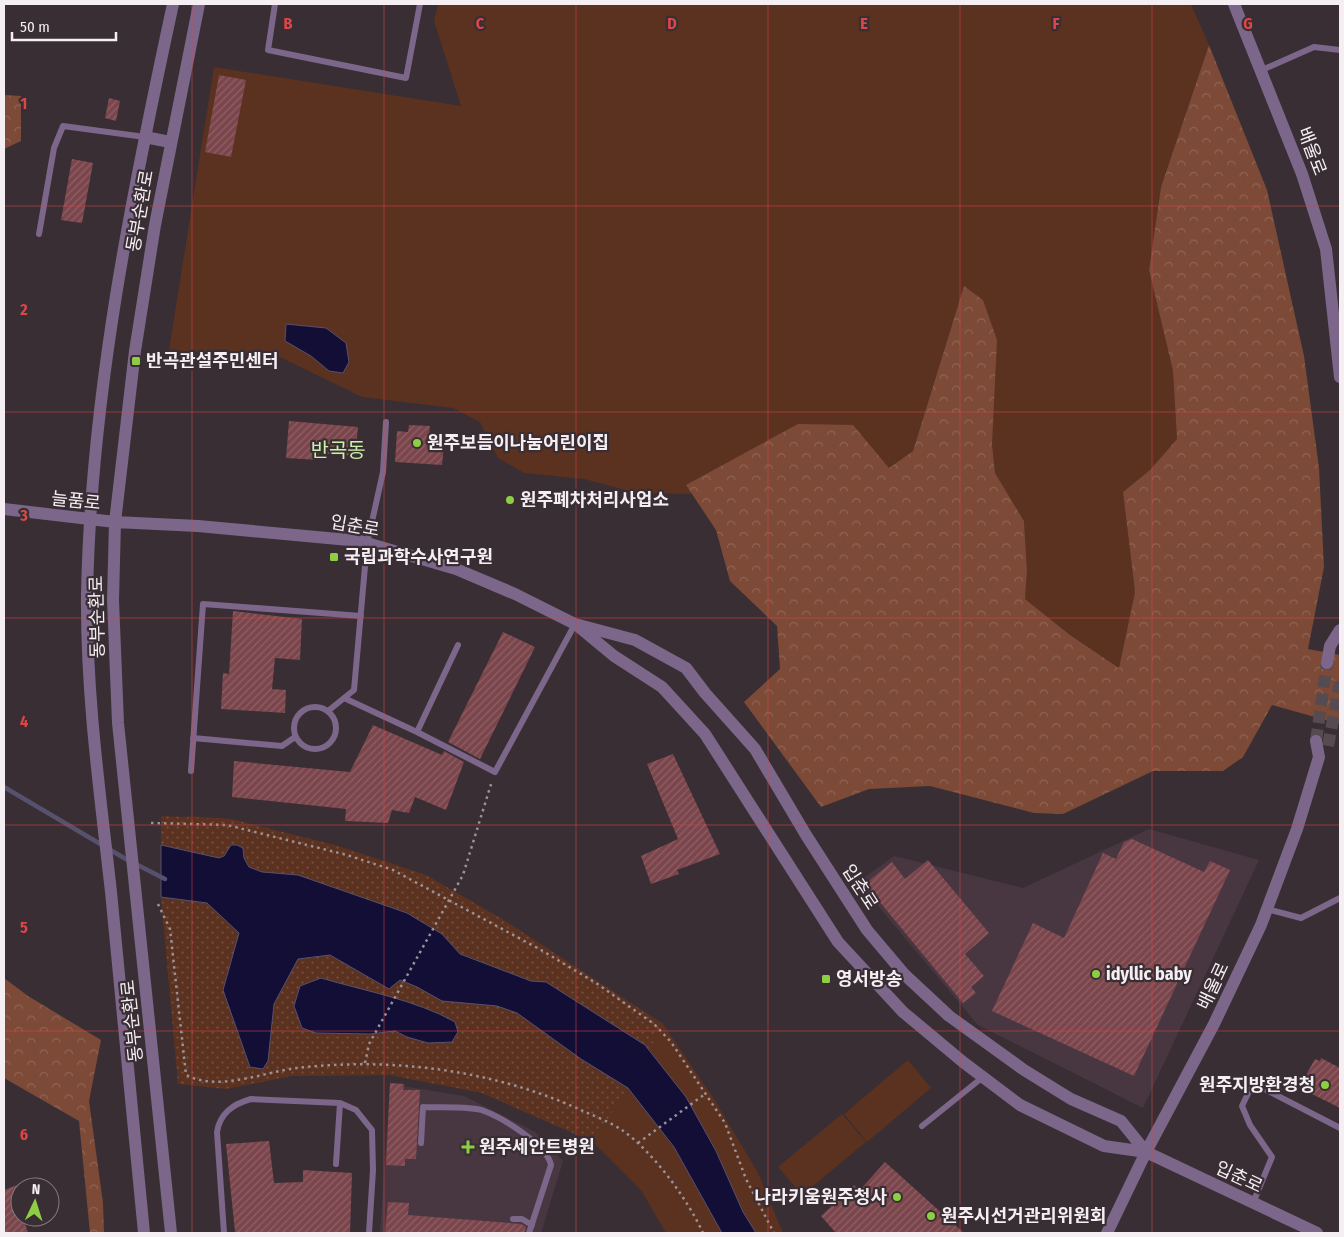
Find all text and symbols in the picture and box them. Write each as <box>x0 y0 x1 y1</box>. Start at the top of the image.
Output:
scale bar <box>12 10 116 42</box>
text: B <box>284 14 293 33</box>
text: C <box>476 14 485 33</box>
text: D <box>667 14 677 33</box>
text: E <box>860 14 868 33</box>
text: F <box>1052 14 1060 33</box>
text: G <box>1243 14 1253 33</box>
text: 50 m <box>20 18 50 36</box>
text: 1 <box>21 94 27 113</box>
street label: 배울로 <box>1293 124 1331 178</box>
street label: 동부순환로 <box>122 168 158 254</box>
text: 2 <box>19 300 28 319</box>
place label: 반곡관설주민센터 <box>146 350 278 372</box>
marker: 반곡관설주민센터 <box>130 355 142 367</box>
place label: 원주보듬이나눔어린이집 <box>427 432 609 454</box>
marker: 원주보듬이나눔어린이집 <box>411 437 423 449</box>
district label: 반곡동 <box>310 438 366 462</box>
street label: 늘품로 <box>50 487 102 515</box>
place label: 원주폐차처리사업소 <box>520 489 669 511</box>
marker: 원주폐차처리사업소 <box>504 494 516 506</box>
text: 3 <box>19 506 28 525</box>
street label: 입춘로 <box>329 511 381 541</box>
place label: 국립과학수사연구원 <box>344 546 493 568</box>
marker: 국립과학수사연구원 <box>328 551 340 563</box>
street label: 동부순환로 <box>85 575 109 659</box>
text: 4 <box>20 712 28 731</box>
street label: 입춘로 <box>837 860 883 914</box>
text: 5 <box>20 918 28 937</box>
street label: 배울로 <box>1193 959 1233 1013</box>
place label: idyllic baby <box>1106 963 1192 985</box>
place label: 영서방송 <box>836 968 902 990</box>
marker: idyllic baby <box>1090 968 1102 980</box>
marker: 영서방송 <box>820 973 832 985</box>
street label: 동부순환로 <box>117 979 147 1063</box>
place label: 원주지방환경청 <box>1199 1074 1315 1096</box>
marker: 원주지방환경청 <box>1319 1079 1331 1091</box>
text: 6 <box>20 1125 28 1144</box>
place label: 원주세안트병원 <box>479 1136 595 1158</box>
marker: 원주세안트병원 <box>461 1140 475 1154</box>
street label: 입춘로 <box>1212 1157 1266 1197</box>
north arrow <box>10 1177 60 1227</box>
text: N <box>31 1181 41 1198</box>
place label: 나라키움원주청사 <box>755 1186 887 1208</box>
marker: 나라키움원주청사 <box>891 1191 903 1203</box>
place label: 원주시선거관리위원회 <box>941 1205 1107 1227</box>
marker: 원주시선거관리위원회 <box>925 1210 937 1222</box>

